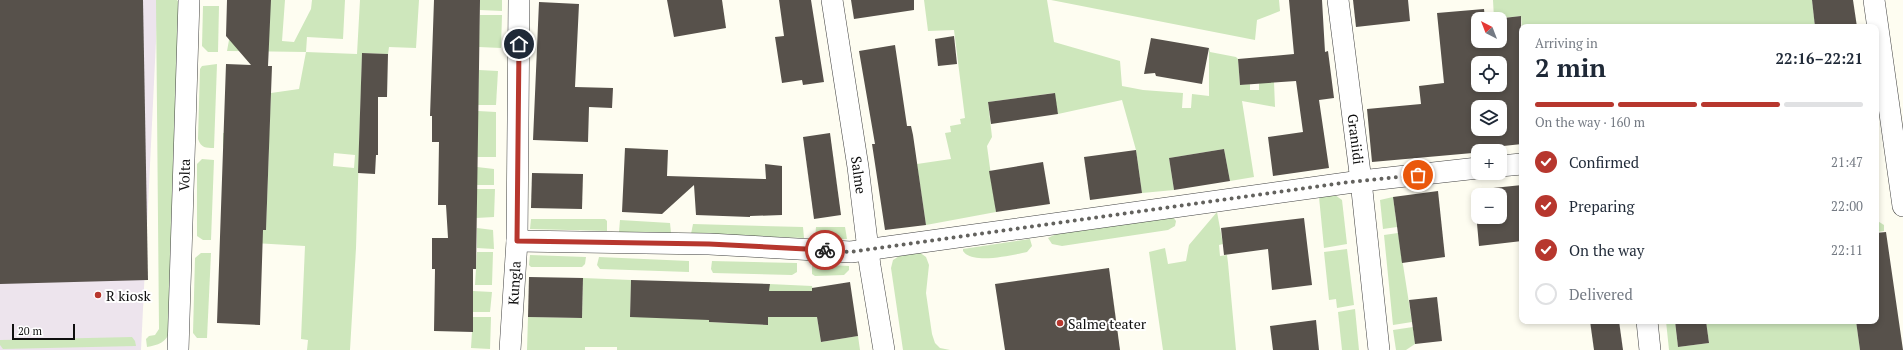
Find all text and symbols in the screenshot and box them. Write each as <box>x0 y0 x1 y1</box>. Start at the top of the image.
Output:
north arrow <box>1471 12 1507 48</box>
map controls <box>1471 12 1507 224</box>
pin <box>502 27 536 61</box>
icon: home <box>508 33 530 55</box>
text: Arriving in <box>1535 34 1598 52</box>
text: 22:16–22:21 <box>1776 48 1863 68</box>
text: 2 min <box>1535 50 1606 84</box>
button: locate <box>1471 56 1507 92</box>
button: layers <box>1471 100 1507 136</box>
street label: Graniidi <box>1343 113 1369 165</box>
text: On the way · 160 m <box>1535 113 1645 131</box>
button: + <box>1471 144 1507 180</box>
icon: check <box>1535 151 1557 173</box>
text: Confirmed <box>1569 152 1639 172</box>
text: 21:47 <box>1831 153 1863 171</box>
street label: Salme <box>847 155 871 195</box>
street label: Volta <box>174 158 194 192</box>
pin <box>1401 158 1435 192</box>
icon: bag <box>1407 164 1429 186</box>
button: − <box>1471 188 1507 224</box>
icon: check <box>1535 195 1557 217</box>
text: Preparing <box>1569 196 1634 216</box>
text: 22:00 <box>1831 197 1863 215</box>
courier <box>805 230 845 270</box>
icon: bike <box>814 239 836 261</box>
icon: check <box>1535 239 1557 261</box>
text: On the way <box>1569 240 1644 260</box>
text: 22:11 <box>1831 241 1863 259</box>
street label: Kungla <box>503 261 525 305</box>
text: Delivered <box>1569 284 1633 304</box>
place label: R kiosk <box>106 286 152 305</box>
marker: R kiosk <box>93 290 103 300</box>
place label: Salme teater <box>1068 314 1147 333</box>
marker: Salme teater <box>1055 318 1065 328</box>
scale bar <box>12 322 75 341</box>
text: 20 m <box>18 324 42 338</box>

